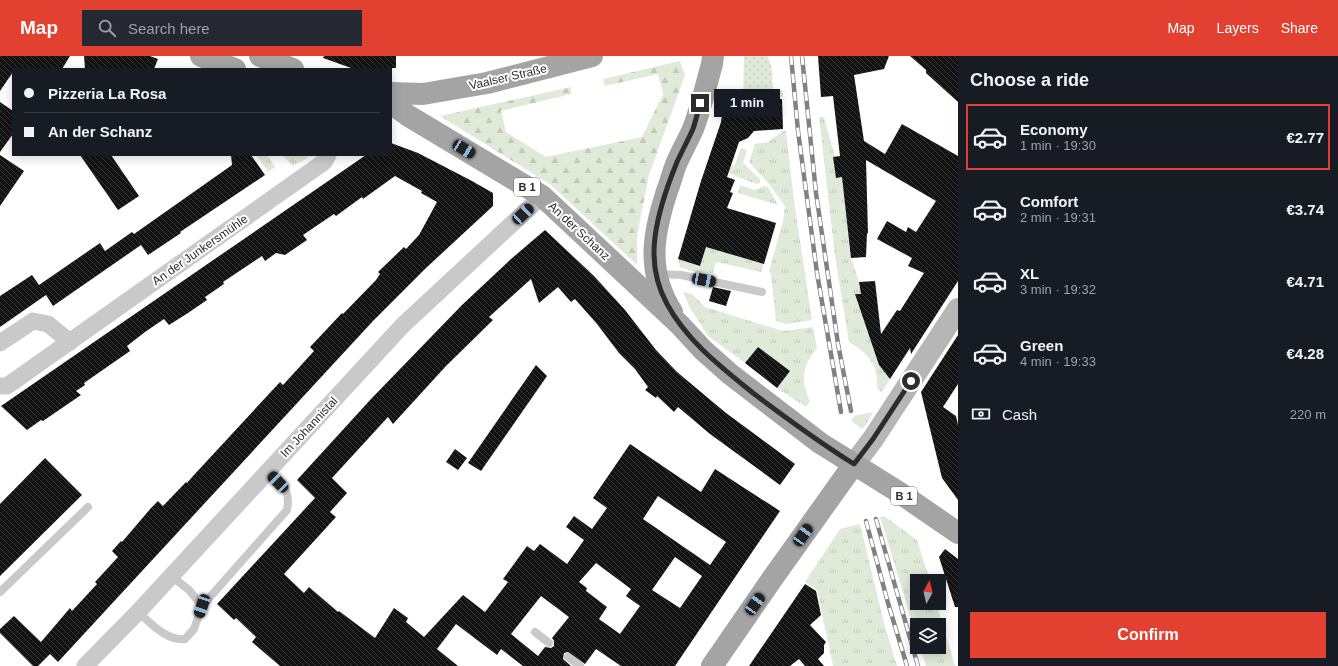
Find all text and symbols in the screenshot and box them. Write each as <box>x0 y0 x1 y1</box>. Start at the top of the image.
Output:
search box <box>82 10 362 46</box>
text: Map <box>20 17 58 38</box>
icon: search <box>96 17 118 39</box>
text: Search here <box>128 20 210 37</box>
text: Map <box>1167 20 1195 36</box>
text: Layers <box>1217 20 1259 36</box>
text: Share <box>1281 20 1318 36</box>
street label: Vaalser Straße <box>468 61 548 93</box>
text: Choose a ride <box>970 70 1089 90</box>
text: Pizzeria La Rosa <box>48 85 166 102</box>
callout: 1 min <box>714 89 780 117</box>
route end <box>691 94 709 112</box>
text: 1 min <box>730 95 764 110</box>
icon: car <box>972 119 1008 155</box>
text: Economy <box>1020 121 1088 138</box>
text: An der Schanz <box>48 123 152 140</box>
text: €2.77 <box>1286 129 1324 146</box>
car <box>451 138 477 160</box>
text: 1 min · 19:30 <box>1020 138 1096 153</box>
road number: B 1 <box>514 178 540 196</box>
icon: car <box>972 191 1008 227</box>
text: Comfort <box>1020 193 1078 210</box>
street label: An der Schanz <box>545 199 613 263</box>
car <box>510 201 536 227</box>
text: €3.74 <box>1286 201 1324 218</box>
text: 2 min · 19:31 <box>1020 210 1096 225</box>
street label: An der Junkersmühle <box>150 212 251 288</box>
icon: car <box>972 263 1008 299</box>
text: XL <box>1020 265 1039 282</box>
car <box>691 272 717 288</box>
text: €4.71 <box>1286 273 1324 290</box>
text: 3 min · 19:32 <box>1020 282 1096 297</box>
icon: car <box>972 335 1008 371</box>
text: Green <box>1020 337 1063 354</box>
text: €4.28 <box>1286 345 1324 362</box>
text: 4 min · 19:33 <box>1020 354 1096 369</box>
route start <box>902 372 920 390</box>
street label: Im Johannistal <box>277 394 341 460</box>
icon: cash <box>970 403 992 425</box>
text: Cash <box>1002 406 1037 423</box>
text: 220 m <box>1290 407 1326 422</box>
car <box>265 469 291 495</box>
road number: B 1 <box>891 487 917 505</box>
car <box>791 522 815 548</box>
north arrow <box>910 574 946 610</box>
map controls <box>910 574 946 654</box>
car <box>743 591 767 617</box>
car <box>193 593 211 619</box>
button: Confirm <box>970 612 1326 658</box>
button: layers <box>910 618 946 654</box>

